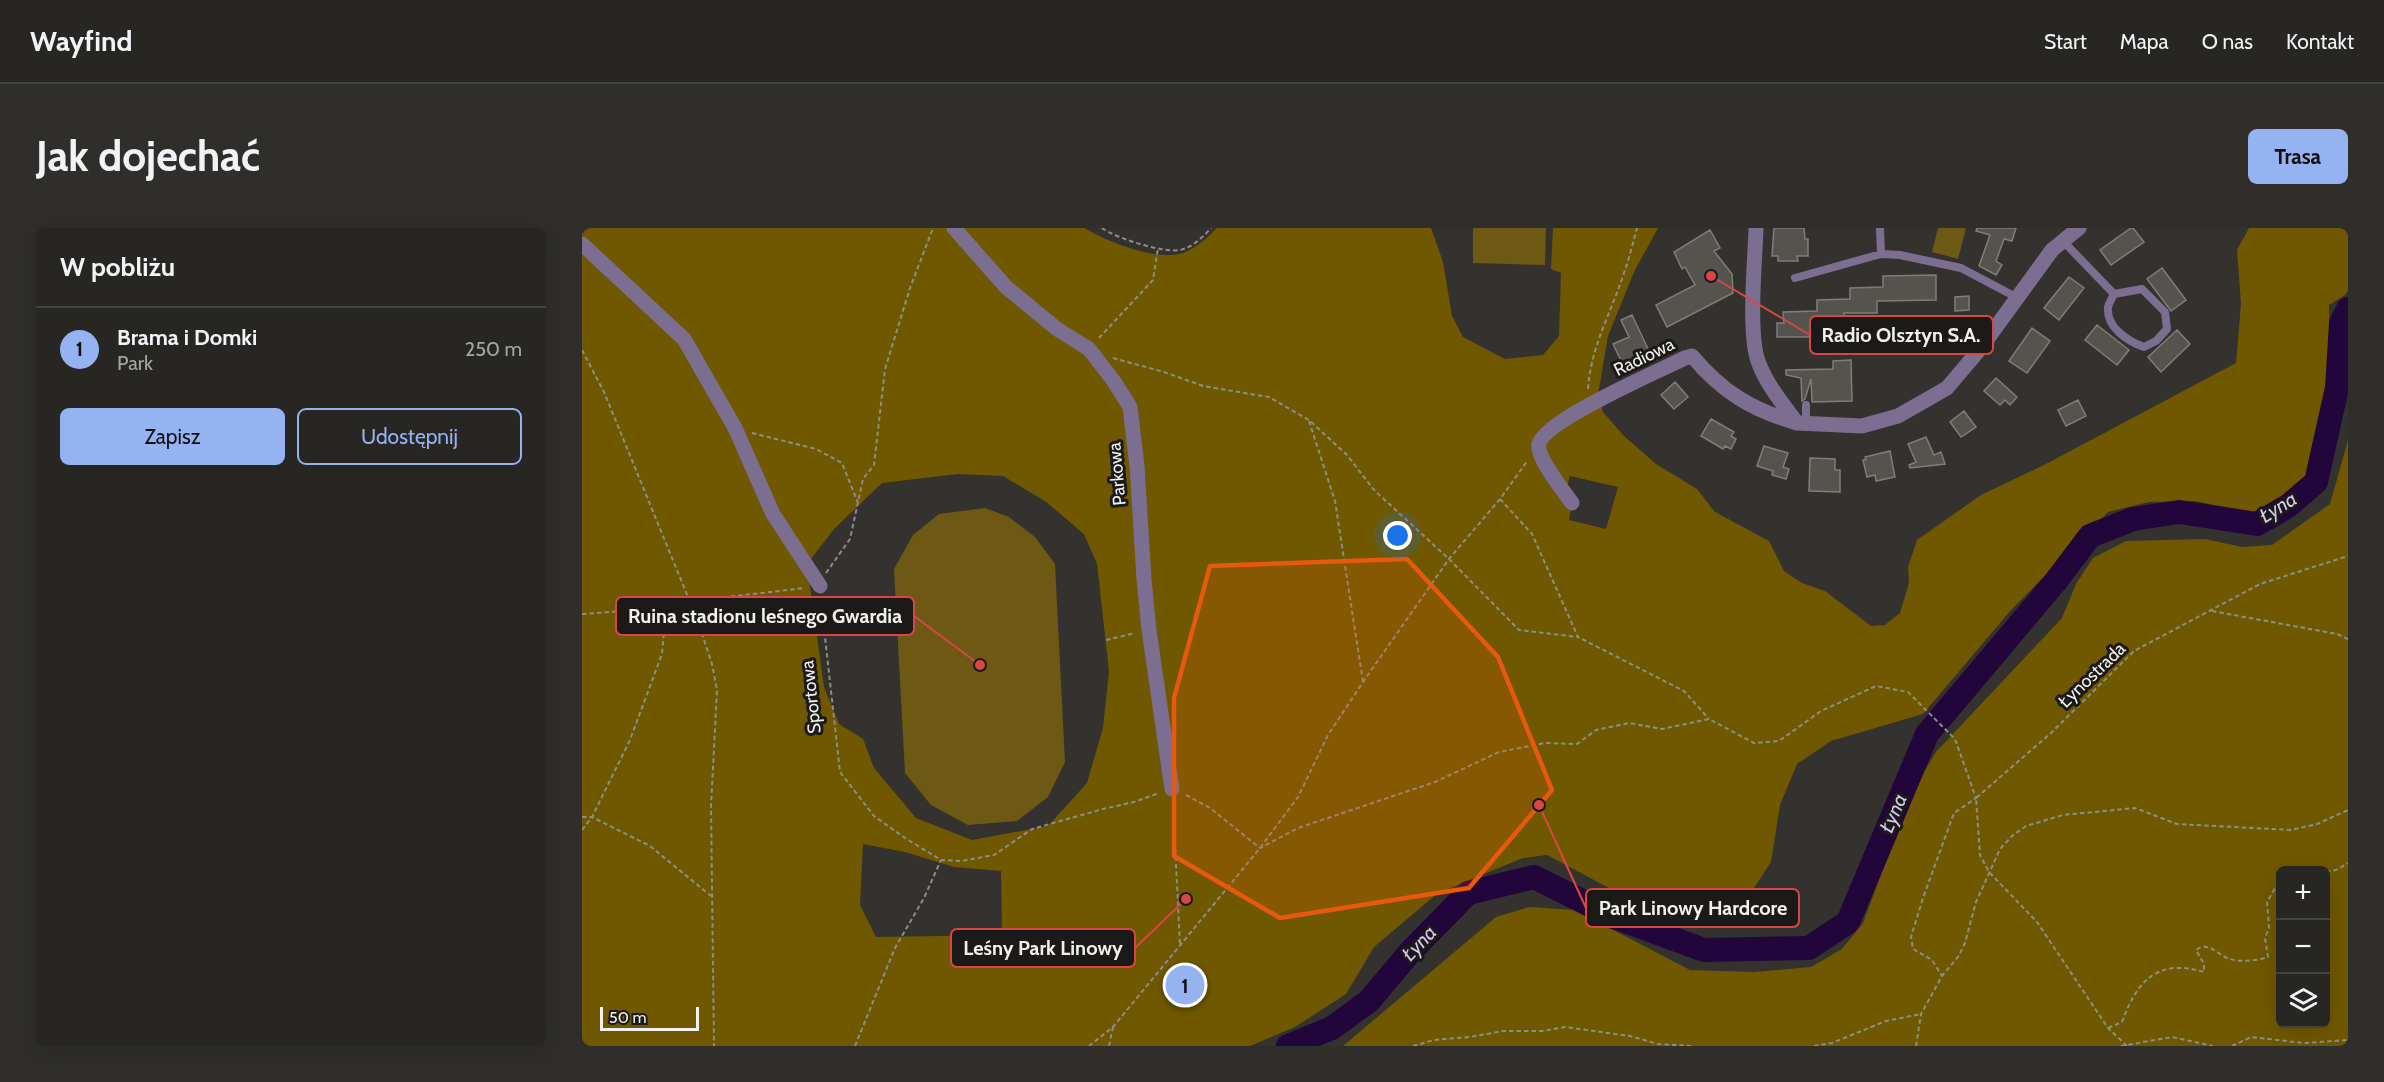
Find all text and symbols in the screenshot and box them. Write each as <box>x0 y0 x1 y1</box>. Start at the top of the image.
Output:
text: Wayfind <box>30 24 132 58</box>
text: Start <box>2044 29 2087 54</box>
text: Mapa <box>2120 29 2169 54</box>
text: O nas <box>2202 29 2253 54</box>
text: Kontakt <box>2286 29 2354 54</box>
button: Trasa <box>2248 129 2348 184</box>
text: Jak dojechać <box>36 130 260 182</box>
text: W pobliżu <box>60 251 175 283</box>
callout: Radio Olsztyn S.A. <box>1810 316 1993 354</box>
text: Radio Olsztyn S.A. <box>1822 323 1980 347</box>
text: Brama i Domki <box>117 324 257 351</box>
street label: Radiowa <box>1610 333 1678 381</box>
text: 1 <box>76 337 83 361</box>
text: 250 m <box>465 337 522 361</box>
text: Park <box>117 351 153 375</box>
button: Zapisz <box>60 408 285 465</box>
button: Udostępnij <box>297 408 522 465</box>
street label: Parkowa <box>1103 441 1131 507</box>
water label: Łyna <box>2255 486 2301 528</box>
your location <box>1383 521 1412 550</box>
callout: Ruina stadionu leśnego Gwardia <box>616 597 914 635</box>
text: Ruina stadionu leśnego Gwardia <box>628 604 902 628</box>
street label: Łynostrada <box>2054 638 2130 712</box>
street label: Sportowa <box>796 659 826 735</box>
water label: Łyna <box>1874 790 1912 836</box>
map controls <box>2276 866 2330 1028</box>
button: + <box>2276 866 2330 920</box>
callout: Park Linowy Hardcore <box>1586 889 1799 927</box>
text: Park Linowy Hardcore <box>1599 896 1787 920</box>
water label: Łyna <box>1397 920 1441 966</box>
button: − <box>2276 920 2330 974</box>
callout: Leśny Park Linowy <box>951 929 1135 967</box>
text: Leśny Park Linowy <box>963 936 1123 960</box>
pin: 1 <box>1166 962 1204 1008</box>
button: layers <box>2276 974 2330 1028</box>
scale bar <box>600 1004 699 1032</box>
text: 50 m <box>609 1008 646 1027</box>

